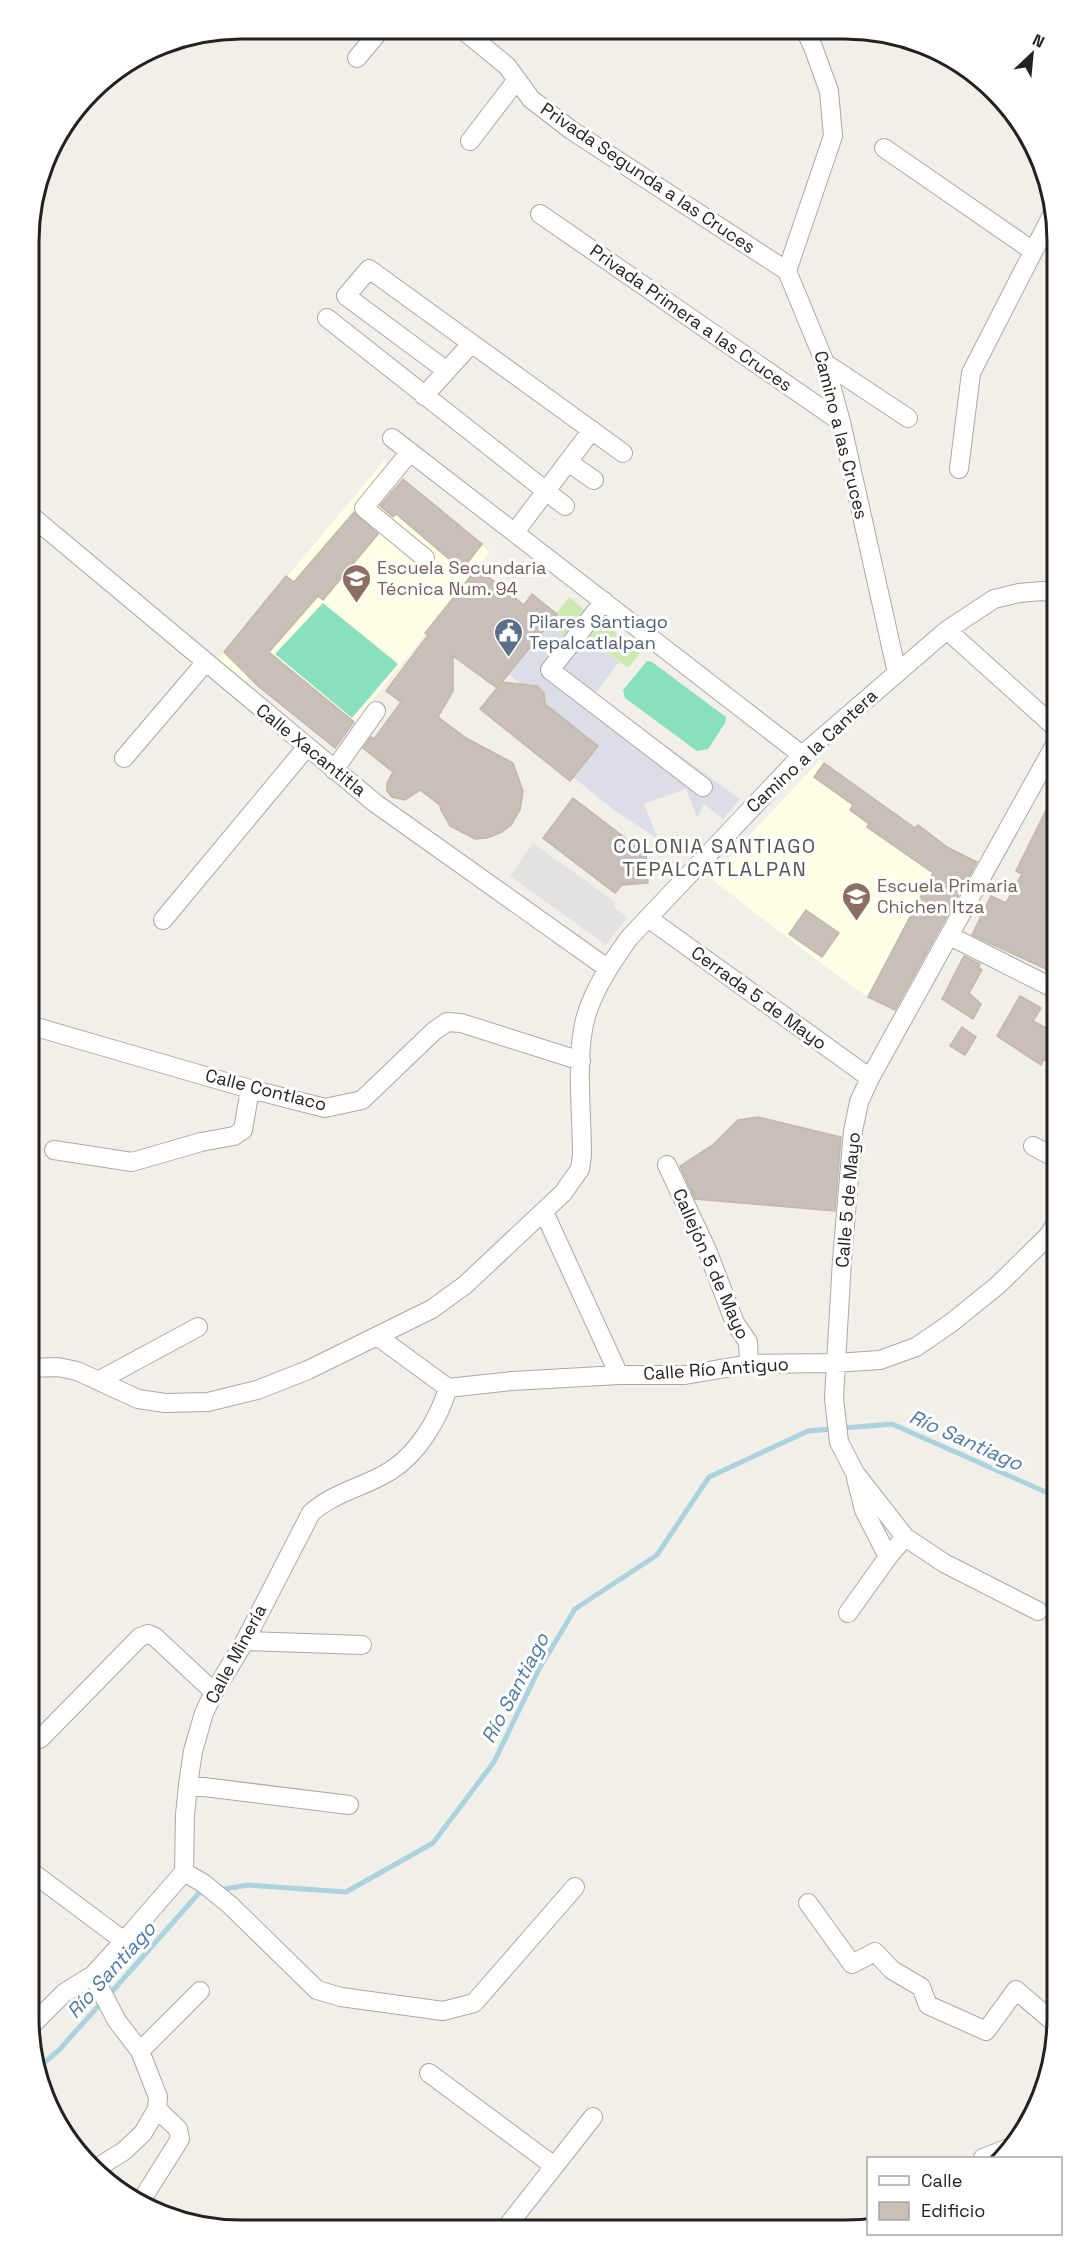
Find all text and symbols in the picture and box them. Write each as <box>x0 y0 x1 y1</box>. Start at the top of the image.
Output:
north arrow <box>1002 24 1062 84</box>
text: N <box>1029 29 1048 53</box>
street label: Privada Segunda a las Cruces <box>537 97 760 258</box>
street label: Privada Primera a las Cruces <box>586 239 797 396</box>
street label: Camino a las Cruces <box>809 348 874 521</box>
place label: Escuela Secundaria Técnica Num. 94 <box>377 556 546 600</box>
school or university icon: Escuela Secundaria Técnica Num. 94 <box>340 562 372 604</box>
place label: Pilares Santiago Tepalcatlalpan <box>529 610 668 654</box>
public building icon: Pilares Santiago Tepalcatlalpan <box>492 616 524 658</box>
street label: Camino a la Cantera <box>741 684 882 817</box>
street label: Calle Xacantitla <box>252 698 371 801</box>
district label: COLONIA SANTIAGO TEPALCATLALPAN <box>613 833 817 882</box>
place label: Escuela Primaria Chichen Itza <box>877 874 1018 918</box>
school or university icon: Escuela Primaria Chichen Itza <box>840 880 872 922</box>
street label: Cerrada 5 de Mayo <box>687 941 832 1055</box>
street label: Calle Contlaco <box>203 1063 329 1116</box>
street label: Calle 5 de Mayo <box>830 1131 865 1269</box>
street label: Callejón 5 de Mayo <box>668 1185 755 1343</box>
street label: Calle Río Antiguo <box>642 1352 789 1385</box>
water label: Río Santiago <box>905 1403 1027 1477</box>
street label: Calle Minería <box>200 1600 271 1707</box>
water label: Río Santiago <box>475 1628 555 1748</box>
water label: Río Santiago <box>61 1916 162 2024</box>
legend <box>867 2157 1062 2235</box>
text: Calle <box>921 2169 962 2192</box>
text: Edificio <box>921 2199 985 2222</box>

